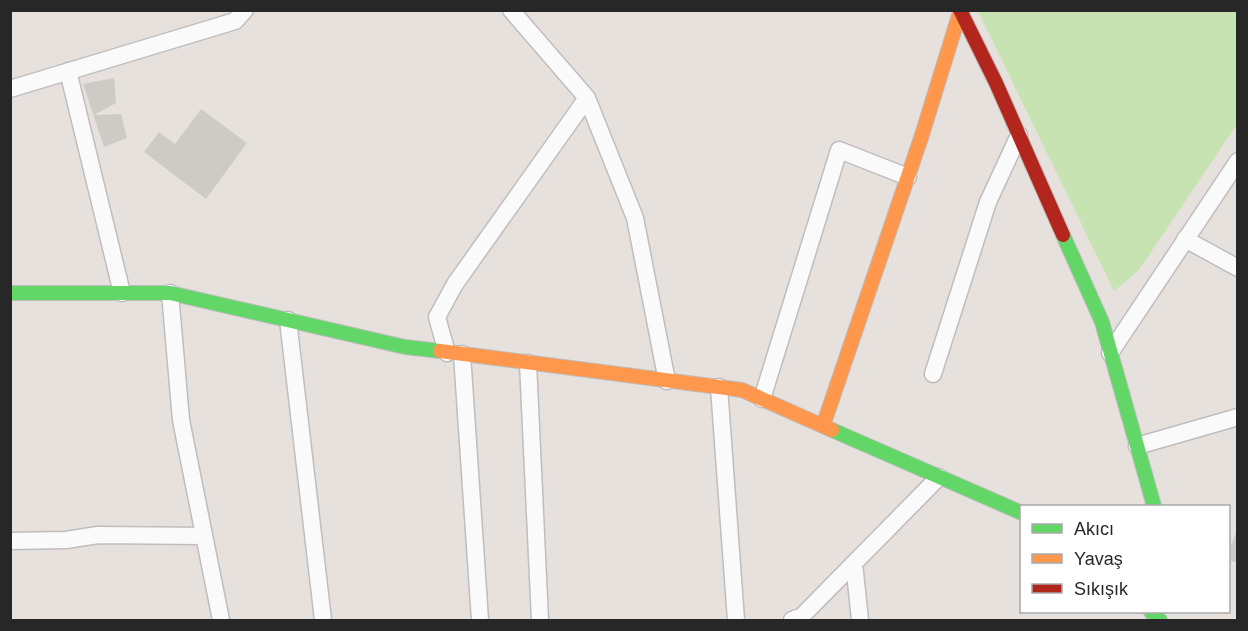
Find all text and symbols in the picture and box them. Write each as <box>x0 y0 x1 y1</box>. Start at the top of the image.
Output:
legend <box>1020 505 1230 613</box>
text: Akıcı <box>1074 519 1114 539</box>
text: Yavaş <box>1074 549 1123 569</box>
text: Sıkışık <box>1074 579 1129 599</box>

